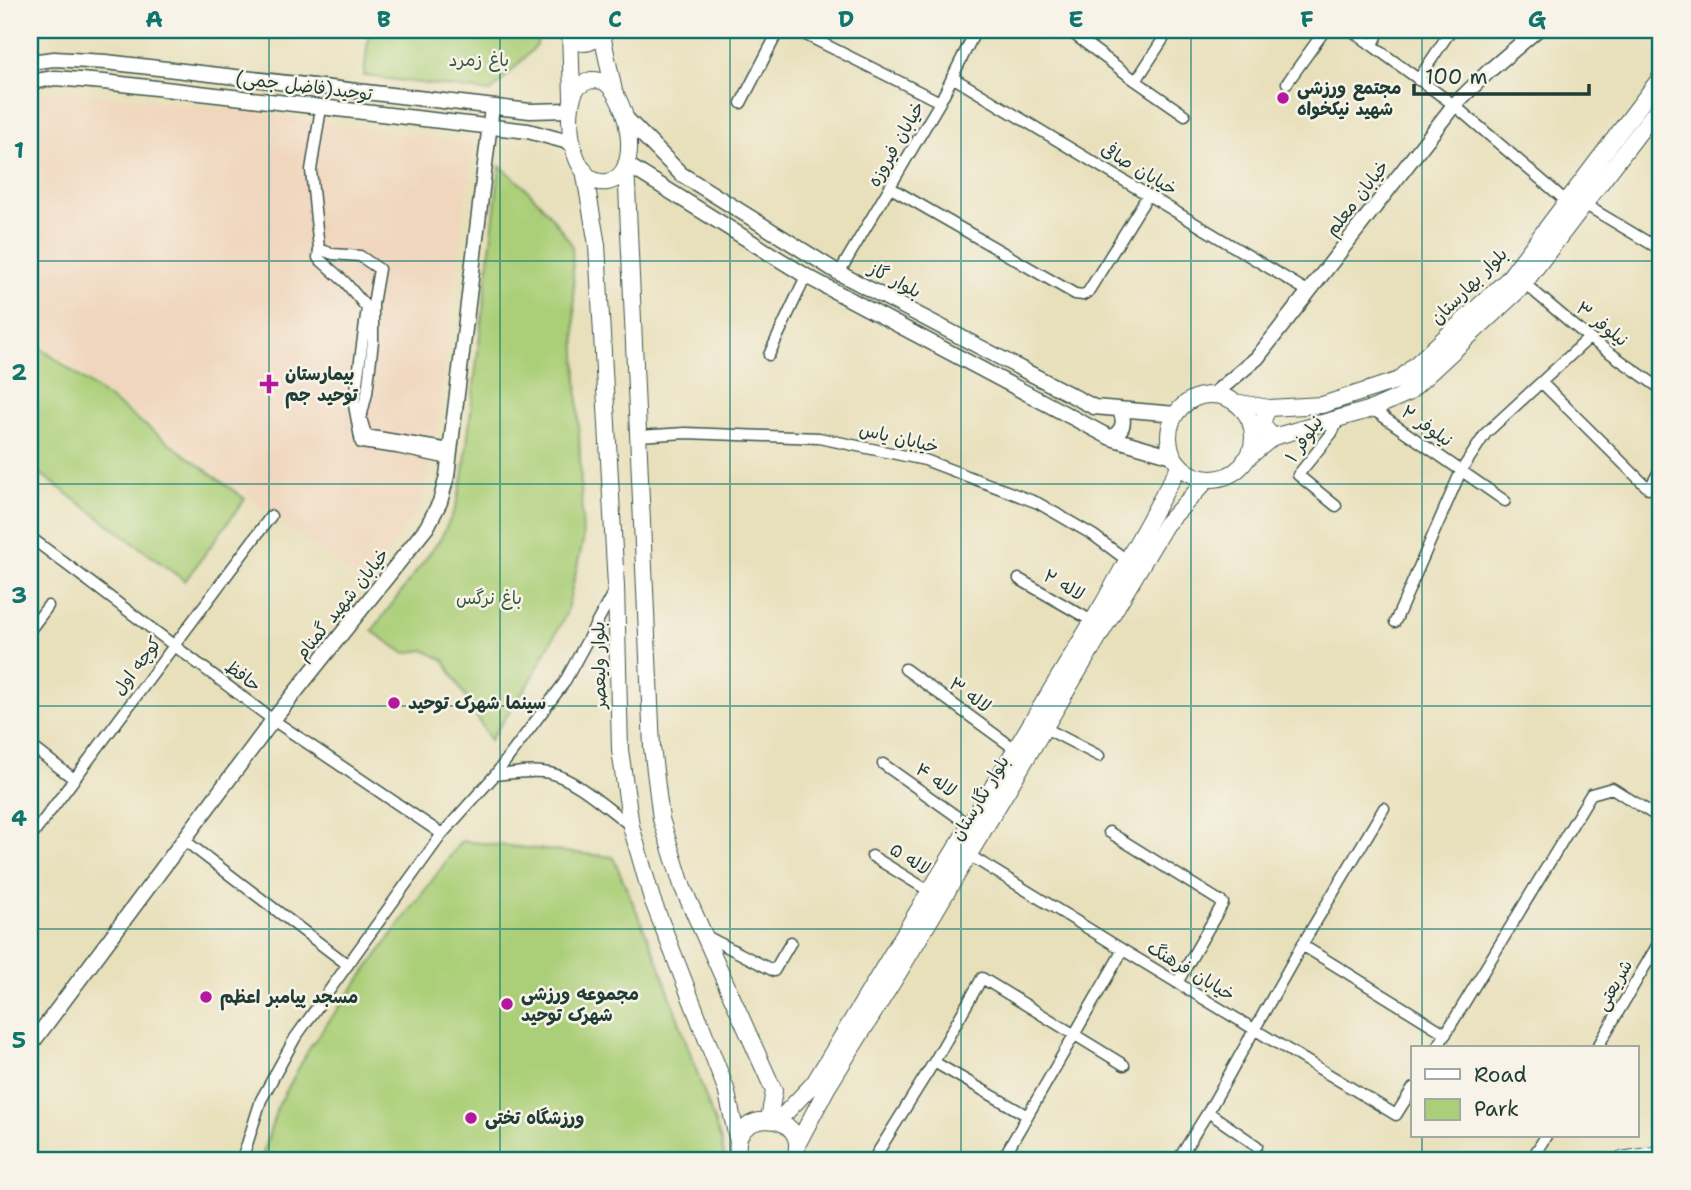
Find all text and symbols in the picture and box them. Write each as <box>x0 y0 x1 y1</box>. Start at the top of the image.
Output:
text: A <box>145 4 163 34</box>
text: B <box>377 4 391 34</box>
text: C <box>608 4 622 34</box>
text: D <box>838 4 854 34</box>
text: E <box>1068 4 1084 34</box>
text: F <box>1300 4 1314 34</box>
text: G <box>1528 4 1547 34</box>
park label: باغ زمرد <box>449 48 509 72</box>
scale bar <box>1414 52 1590 96</box>
text: 100 m <box>1425 63 1488 91</box>
street label: توحید(فاضل جمی) <box>234 66 375 106</box>
place label: مجتمع ورزشی شهید نیکخواه <box>1297 76 1402 121</box>
marker: مجتمع ورزشی شهید نیکخواه <box>1275 90 1291 106</box>
street label: خیابان فیروزه <box>862 97 930 191</box>
text: 1 <box>14 135 24 165</box>
street label: خیابان صافی <box>1096 137 1182 201</box>
street label: خیابان معلم <box>1320 155 1396 242</box>
street label: بلوار بهارستان <box>1425 242 1513 330</box>
street label: بلوار گاز <box>863 255 925 304</box>
street label: نیلوفر ۳ <box>1571 296 1633 352</box>
text: 2 <box>11 357 27 387</box>
place label: بیمارستان توحید جم <box>285 362 359 409</box>
marker: بیمارستان توحید جم <box>259 374 279 394</box>
street label: نیلوفر ۲ <box>1397 400 1457 452</box>
street label: نیلوفر ۱ <box>1280 411 1328 467</box>
street label: خیابان یاس <box>857 417 941 459</box>
street label: خیابان شهید گمنام <box>290 543 396 666</box>
street label: لاله ۲ <box>1039 564 1089 606</box>
text: 3 <box>11 580 27 610</box>
park label: باغ نرگس <box>456 586 522 610</box>
street label: بلوار ولیعصر <box>586 621 612 711</box>
street label: کوچه اول <box>107 632 167 700</box>
street label: حافظ <box>220 655 266 697</box>
street label: لاله ۳ <box>944 672 996 718</box>
place label: سینما شهرک توحید <box>408 691 546 715</box>
marker: سینما شهرک توحید <box>386 695 402 711</box>
street label: بلوار نگارستان <box>945 751 1015 845</box>
street label: لاله ۴ <box>911 757 961 803</box>
text: 4 <box>11 803 27 833</box>
street label: لاله ۵ <box>885 837 935 881</box>
street label: خیابان فرهنگ <box>1143 935 1239 1007</box>
street label: شریعتی <box>1590 955 1638 1015</box>
place label: مجموعه ورزشی شهرک توحید <box>521 982 639 1027</box>
place label: مسجد پیامبر اعظم <box>220 985 358 1011</box>
marker: مسجد پیامبر اعظم <box>198 989 214 1005</box>
marker: مجموعه ورزشی شهرک توحید <box>499 996 515 1012</box>
text: 5 <box>12 1025 26 1055</box>
legend <box>1411 1046 1638 1138</box>
text: Road <box>1474 1061 1527 1089</box>
text: Park <box>1474 1095 1519 1123</box>
place label: ورزشگاه تختی <box>485 1106 585 1130</box>
marker: ورزشگاه تختی <box>463 1110 479 1126</box>

